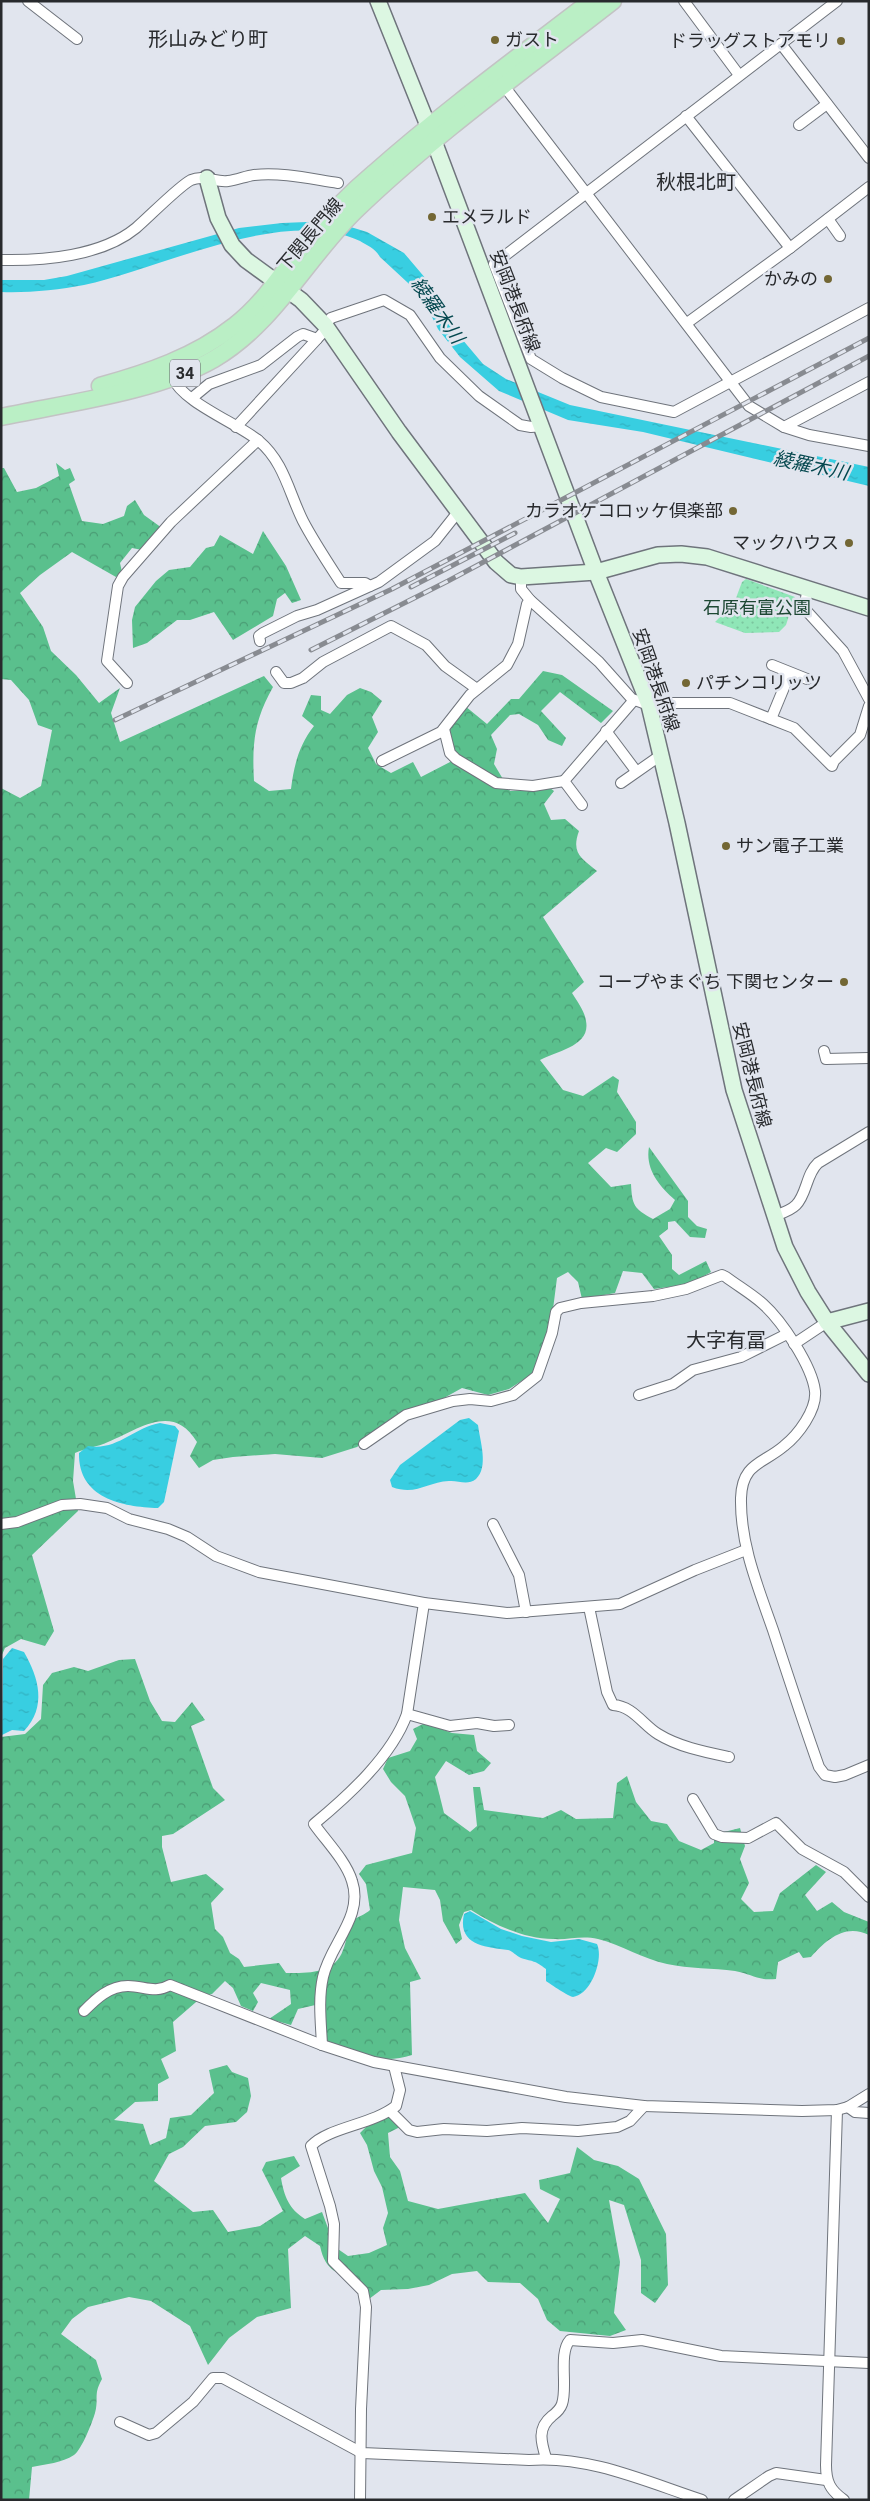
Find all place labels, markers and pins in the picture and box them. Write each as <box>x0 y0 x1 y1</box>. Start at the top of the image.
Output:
place label: ガスト <box>505 29 559 50</box>
place label: ドラッグストアモリ <box>669 30 831 51</box>
marker: ガスト <box>489 34 501 46</box>
marker: ドラッグストアモリ <box>835 35 847 47</box>
place label: エメラルド <box>442 206 532 227</box>
marker: エメラルド <box>426 211 438 223</box>
place label: かみの <box>764 268 818 289</box>
marker: かみの <box>822 273 834 285</box>
place label: カラオケコロッケ倶楽部 <box>525 500 723 521</box>
marker: カラオケコロッケ倶楽部 <box>727 505 739 517</box>
place label: マックハウス <box>732 532 839 553</box>
marker: マックハウス <box>843 537 855 549</box>
place label: パチンコリッツ <box>696 672 822 693</box>
marker: パチンコリッツ <box>680 677 692 689</box>
place label: サン電子工業 <box>736 835 844 856</box>
marker: サン電子工業 <box>720 840 732 852</box>
place label: コープやまぐち 下関センター <box>597 971 834 992</box>
marker: コープやまぐち 下関センター <box>838 976 850 988</box>

